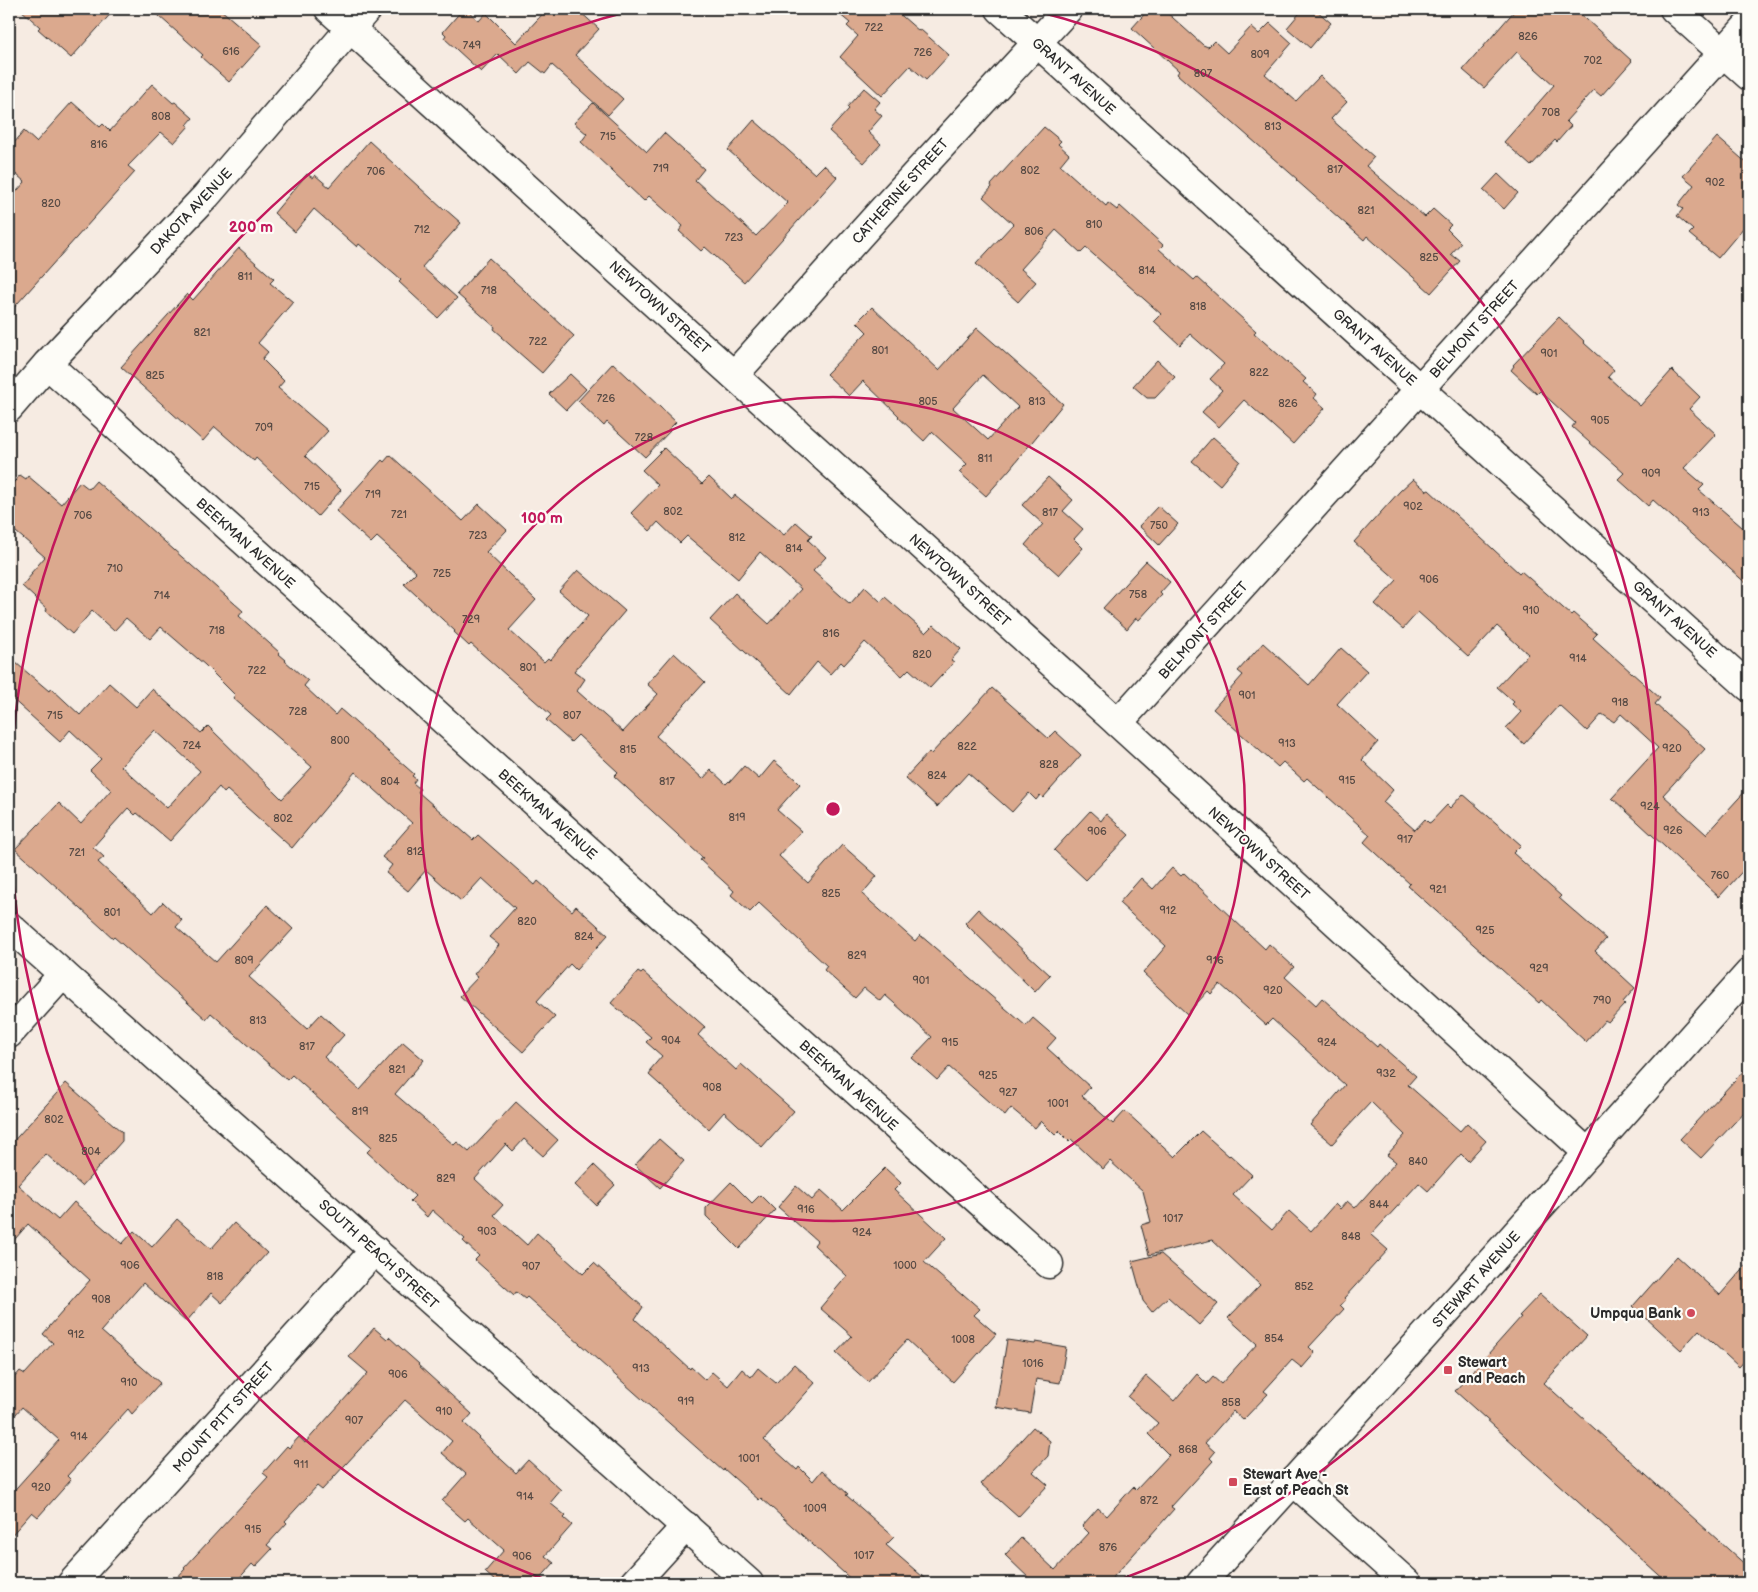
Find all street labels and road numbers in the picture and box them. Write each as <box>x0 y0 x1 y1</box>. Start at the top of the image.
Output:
street label: GRANT AVENUE <box>1028 34 1119 118</box>
street label: CATHERINE STREET <box>849 135 953 248</box>
street label: DAKOTA AVENUE <box>147 165 236 258</box>
street label: NEWTOWN STREET <box>605 257 714 358</box>
street label: BELMONT STREET <box>1426 277 1523 382</box>
street label: GRANT AVENUE <box>1329 305 1420 389</box>
street label: BEEKMAN AVENUE <box>193 494 299 592</box>
street label: NEWTOWN STREET <box>905 530 1014 631</box>
street label: GRANT AVENUE <box>1629 577 1720 661</box>
street label: BELMONT STREET <box>1155 578 1252 683</box>
street label: BEEKMAN AVENUE <box>495 765 601 863</box>
street label: NEWTOWN STREET <box>1204 803 1313 904</box>
street label: BEEKMAN AVENUE <box>796 1036 902 1134</box>
street label: SOUTH PEACH STREET <box>315 1196 442 1313</box>
street label: STEWART AVENUE <box>1429 1228 1524 1331</box>
street label: MOUNT PITT STREET <box>169 1358 278 1476</box>

